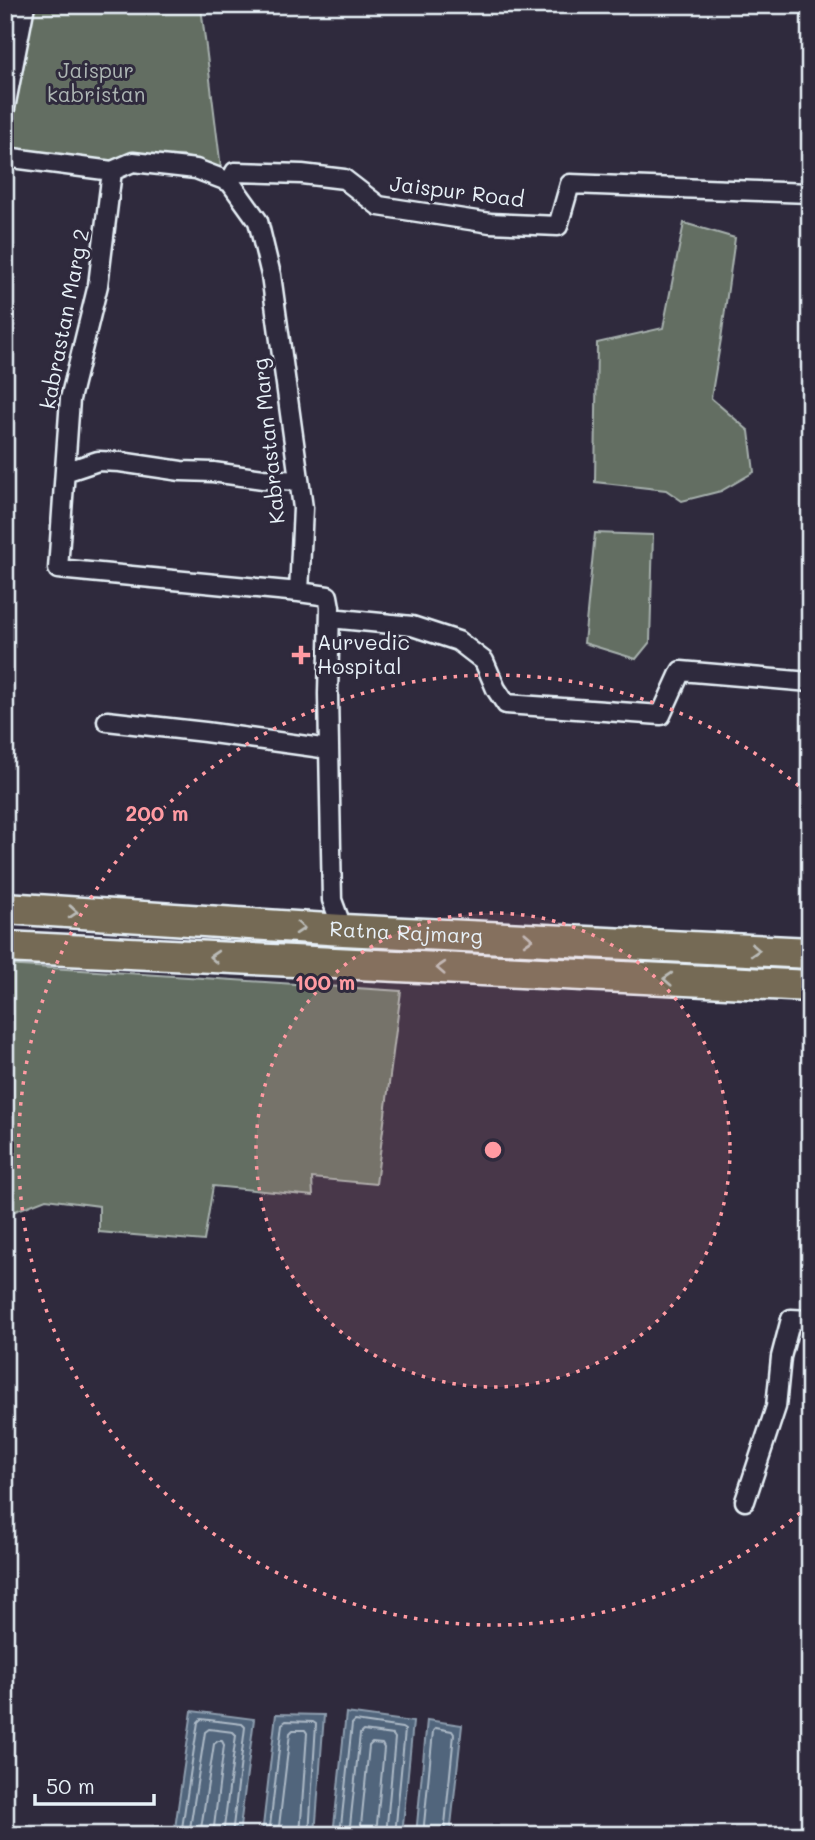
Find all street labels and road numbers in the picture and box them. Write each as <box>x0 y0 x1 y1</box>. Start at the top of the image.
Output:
street label: Jaispur Road <box>388 169 526 212</box>
street label: kabrastan Marg 2 <box>33 226 94 411</box>
street label: Kabrastan Marg <box>245 357 290 525</box>
street label: Ratna Rajmarg <box>329 914 484 949</box>

